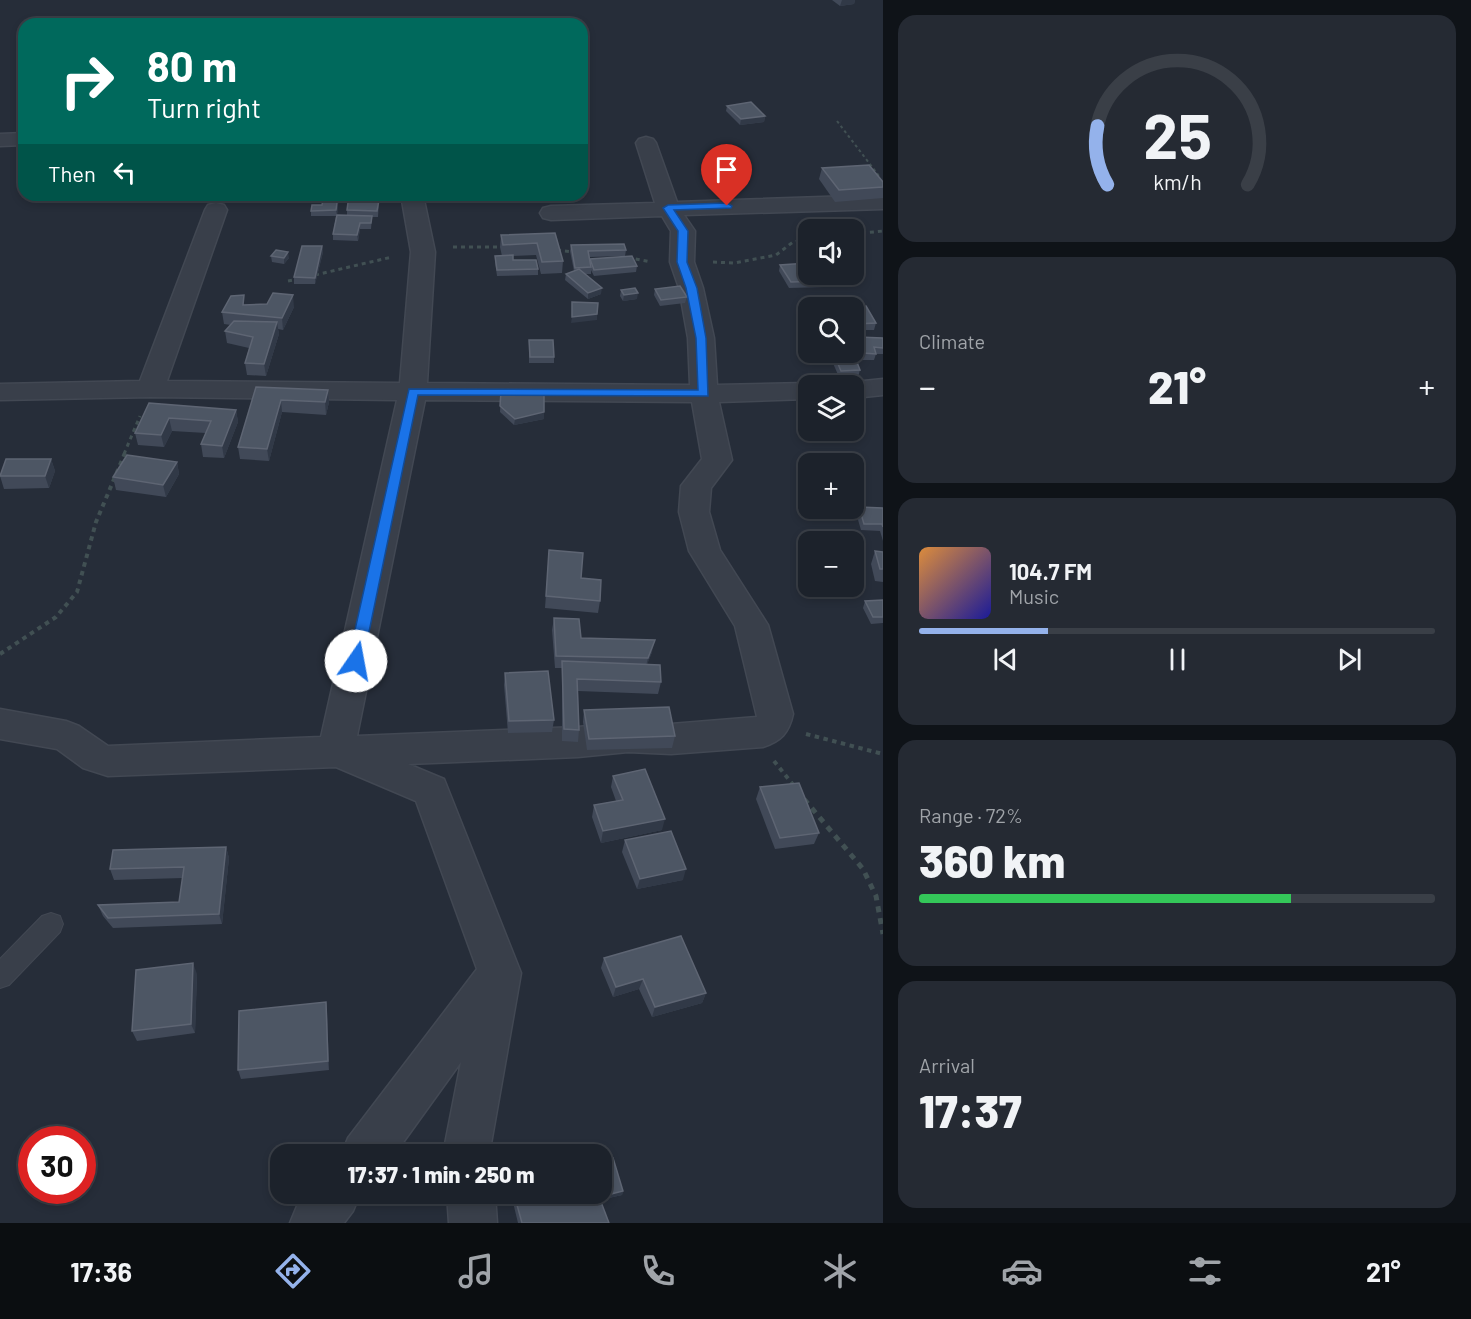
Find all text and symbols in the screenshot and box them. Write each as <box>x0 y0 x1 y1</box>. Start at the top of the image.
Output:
text: 80 m <box>147 40 237 90</box>
icon: right <box>48 42 126 120</box>
text: Turn right <box>147 91 261 123</box>
text: 25 <box>1143 97 1211 171</box>
pin <box>701 144 752 206</box>
icon: arrive <box>710 153 743 186</box>
icon: left <box>108 156 141 189</box>
text: Then <box>48 160 96 186</box>
text: km/h <box>1153 170 1201 195</box>
map controls <box>798 219 864 597</box>
button: sound <box>798 219 864 285</box>
button: search <box>798 297 864 363</box>
text: Climate <box>919 329 985 353</box>
text: 21° <box>1148 359 1206 413</box>
text: − <box>919 366 936 406</box>
text: + <box>1418 366 1435 406</box>
button: layers <box>798 375 864 441</box>
button: + <box>798 453 864 519</box>
button: − <box>798 531 864 597</box>
text: 104.7 FM <box>1009 558 1092 584</box>
text: Music <box>1009 584 1059 608</box>
position arrow <box>324 629 388 693</box>
icon: previous <box>989 643 1022 676</box>
icon: pause <box>1161 643 1194 676</box>
icon: next <box>1333 643 1366 676</box>
text: Range · 72% <box>919 803 1023 827</box>
text: 360 km <box>919 833 1065 887</box>
text: Arrival <box>919 1053 975 1077</box>
text: 17:37 <box>919 1083 1022 1137</box>
speed limit sign: 30 <box>18 1126 96 1204</box>
text: 17:37 · 1 min · 250 m <box>348 1161 534 1187</box>
icon: directions <box>272 1250 314 1292</box>
icon: music <box>455 1250 497 1292</box>
icon: phone <box>637 1250 679 1292</box>
icon: climate <box>819 1250 861 1292</box>
icon: car <box>1001 1250 1043 1292</box>
icon: filters <box>1184 1250 1226 1292</box>
text: 17:36 <box>70 1255 132 1287</box>
text: 21° <box>1366 1255 1401 1287</box>

